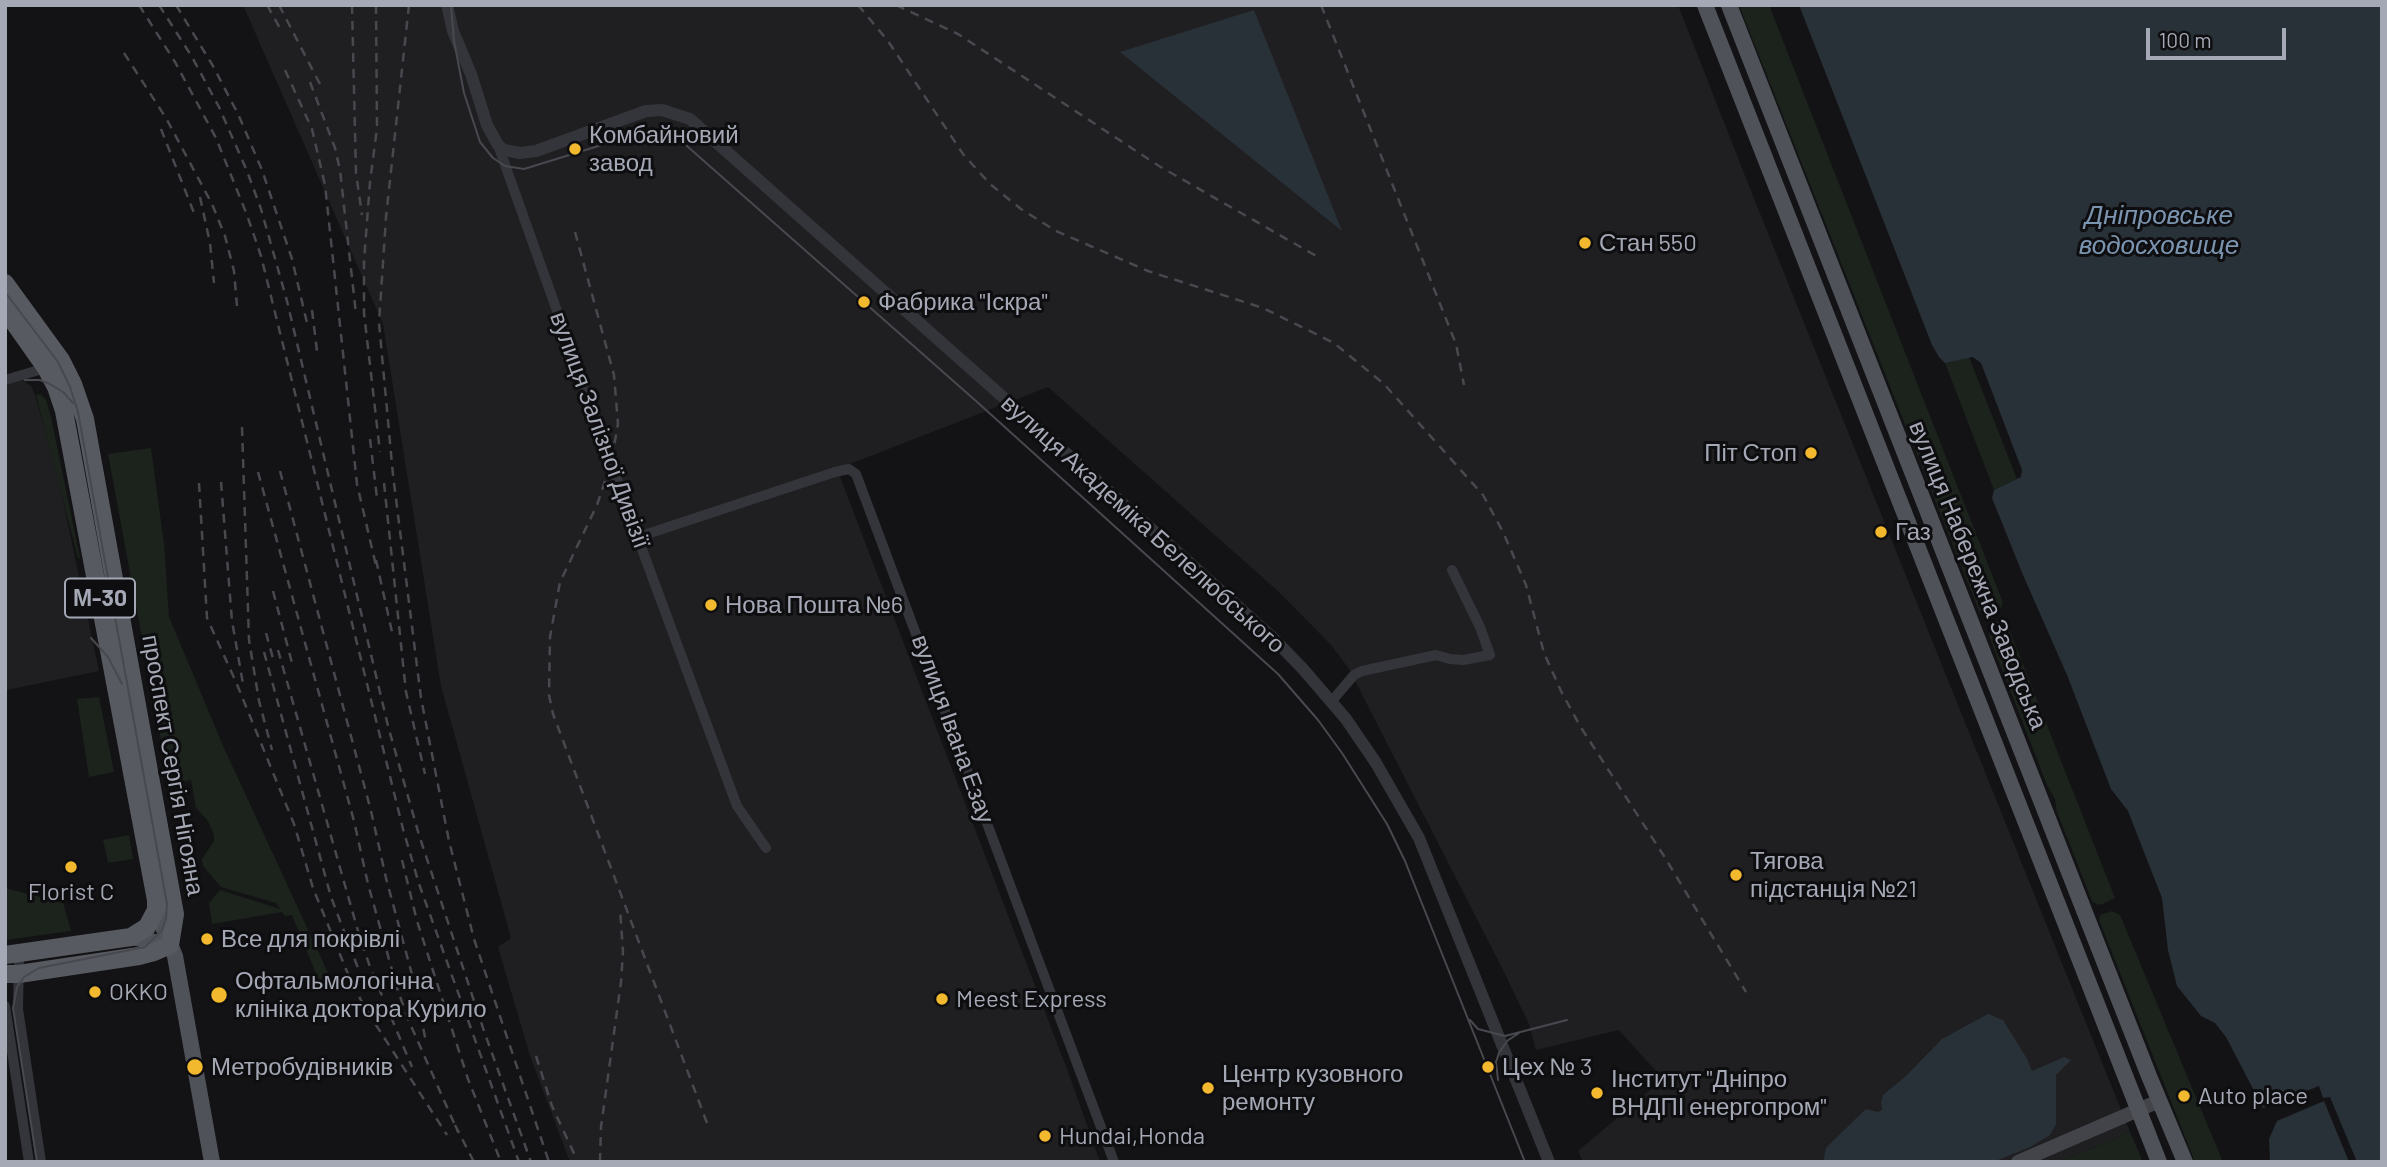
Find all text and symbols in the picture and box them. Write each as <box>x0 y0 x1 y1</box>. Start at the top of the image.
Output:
scale bar <box>2149 14 2289 58</box>
text: 100 m <box>2159 27 2212 52</box>
place label: Комбайновий завод <box>589 121 739 177</box>
marker: Комбайновий завод <box>567 141 583 157</box>
water label: Дніпровське водосховище <box>2079 199 2239 260</box>
place label: Стан 550 <box>1599 229 1697 257</box>
marker: Стан 550 <box>1577 235 1593 251</box>
place label: Фабрика "Іскра" <box>878 288 1048 316</box>
marker: Фабрика "Іскра" <box>856 294 872 310</box>
street label: вулиця Залізної Дивізії <box>544 308 656 552</box>
street label: вулиця Академіка Белелюбського <box>995 389 1291 659</box>
street label: вулиця Набережна Заводська <box>1903 417 2053 733</box>
place label: Піт Стоп <box>1704 439 1797 467</box>
marker: Піт Стоп <box>1803 445 1819 461</box>
place label: Газ <box>1895 518 1931 546</box>
marker: Газ <box>1873 524 1889 540</box>
road number: М-30 <box>65 578 135 618</box>
place label: Нова Пошта №6 <box>725 591 903 619</box>
marker: Нова Пошта №6 <box>703 597 719 613</box>
street label: вулиця Івана Езау <box>905 631 1001 827</box>
street label: проспект Сергія Нігояна <box>136 632 210 898</box>
place label: Тягова пiдстанцiя №21 <box>1750 847 1917 903</box>
marker: Florist C <box>63 859 79 875</box>
marker: Тягова пiдстанцiя №21 <box>1728 867 1744 883</box>
place label: Florist C <box>28 878 114 906</box>
place label: Все для покрівлі <box>221 925 400 953</box>
marker: Все для покрівлі <box>199 931 215 947</box>
place label: Офтальмологічна клініка доктора Курило <box>235 967 487 1023</box>
place label: OKKO <box>109 978 168 1006</box>
marker: OKKO <box>87 984 103 1000</box>
marker: Офтальмологічна клініка доктора Курило <box>209 985 229 1005</box>
place label: Meest Express <box>956 985 1107 1013</box>
marker: Meest Express <box>934 991 950 1007</box>
place label: Метробудівників <box>211 1053 393 1081</box>
place label: Цех № 3 <box>1502 1053 1592 1081</box>
marker: Метробудівників <box>185 1057 205 1077</box>
marker: Цех № 3 <box>1480 1059 1496 1075</box>
place label: Центр кузовного ремонту <box>1222 1060 1403 1116</box>
place label: Інститут "Дніпро ВНДПІ енергопром" <box>1611 1065 1827 1121</box>
marker: Центр кузовного ремонту <box>1200 1080 1216 1096</box>
place label: Auto place <box>2198 1082 2308 1110</box>
marker: Інститут "Дніпро ВНДПІ енергопром" <box>1589 1085 1605 1101</box>
marker: Auto place <box>2176 1088 2192 1104</box>
place label: Hundai,Honda <box>1059 1122 1205 1150</box>
marker: Hundai,Honda <box>1037 1128 1053 1144</box>

